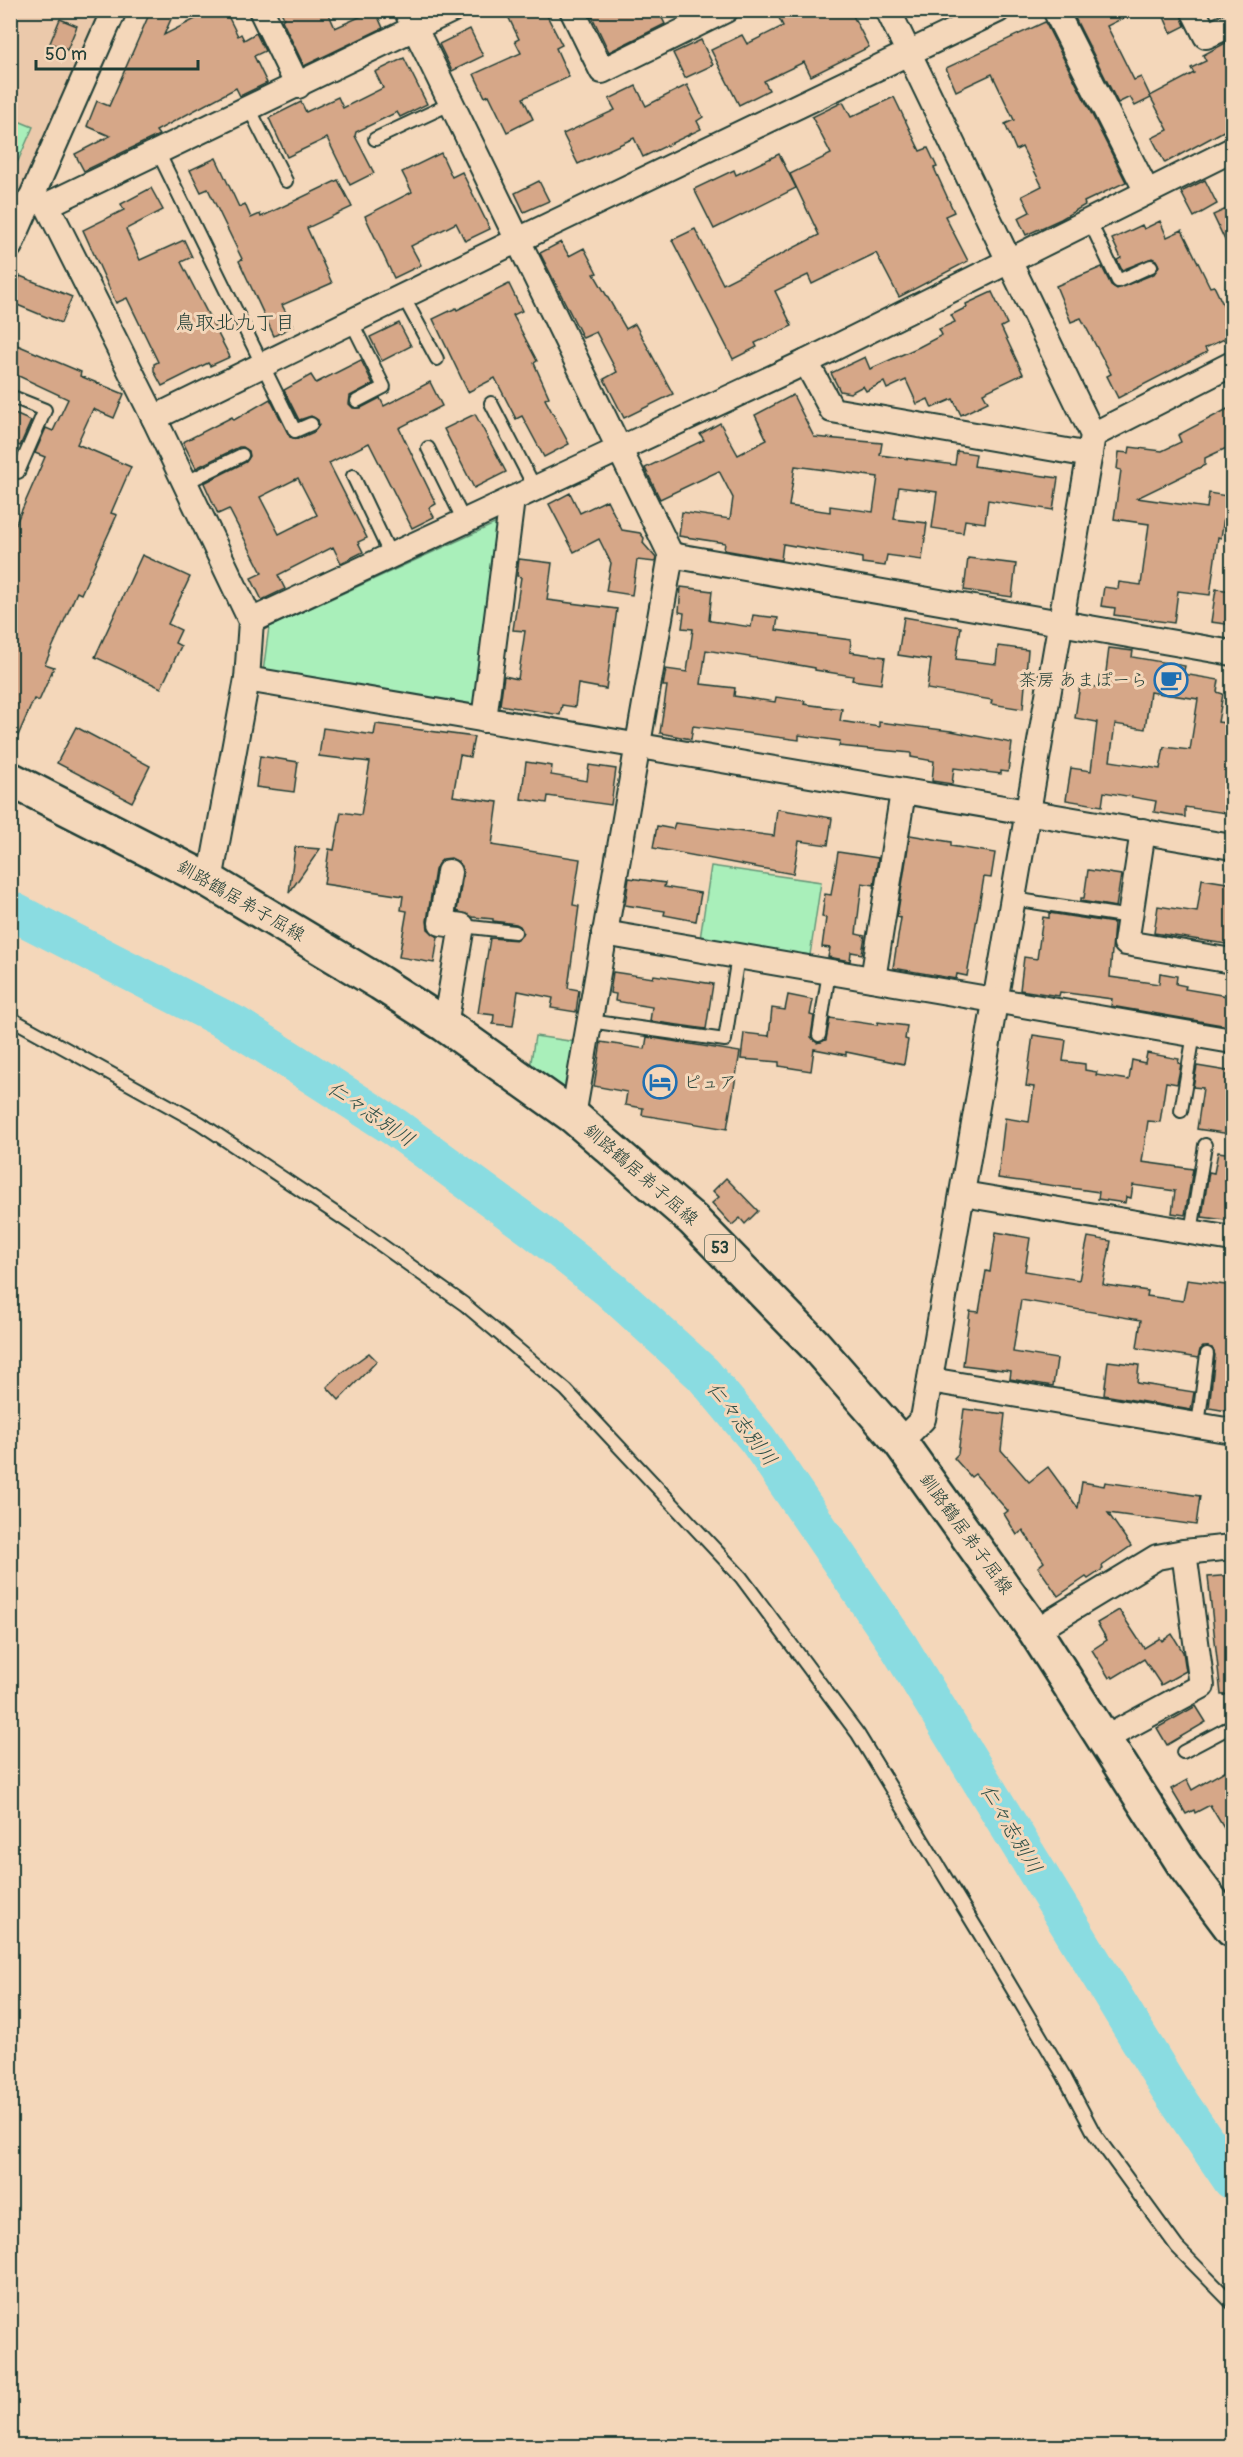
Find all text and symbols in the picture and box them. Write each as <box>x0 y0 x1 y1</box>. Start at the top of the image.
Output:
scale bar <box>36 33 198 71</box>
text: 50 m <box>45 43 87 66</box>
district label: 鳥取北九丁目 <box>175 310 295 335</box>
cafe icon: 茶房 あまぽーら <box>1153 662 1189 698</box>
place label: 茶房 あまぽーら <box>1019 669 1148 692</box>
street label: 釧路鶴居弟子屈線 <box>173 855 309 947</box>
hotel icon: ピュア <box>642 1064 678 1100</box>
place label: ピュア <box>683 1071 737 1094</box>
water label: 仁々志別川 <box>323 1076 419 1152</box>
street label: 釧路鶴居弟子屈線 <box>579 1119 703 1231</box>
road number: 53 <box>705 1235 735 1261</box>
water label: 仁々志別川 <box>701 1377 783 1471</box>
street label: 釧路鶴居弟子屈線 <box>914 1469 1018 1599</box>
water label: 仁々志別川 <box>975 1780 1047 1878</box>

